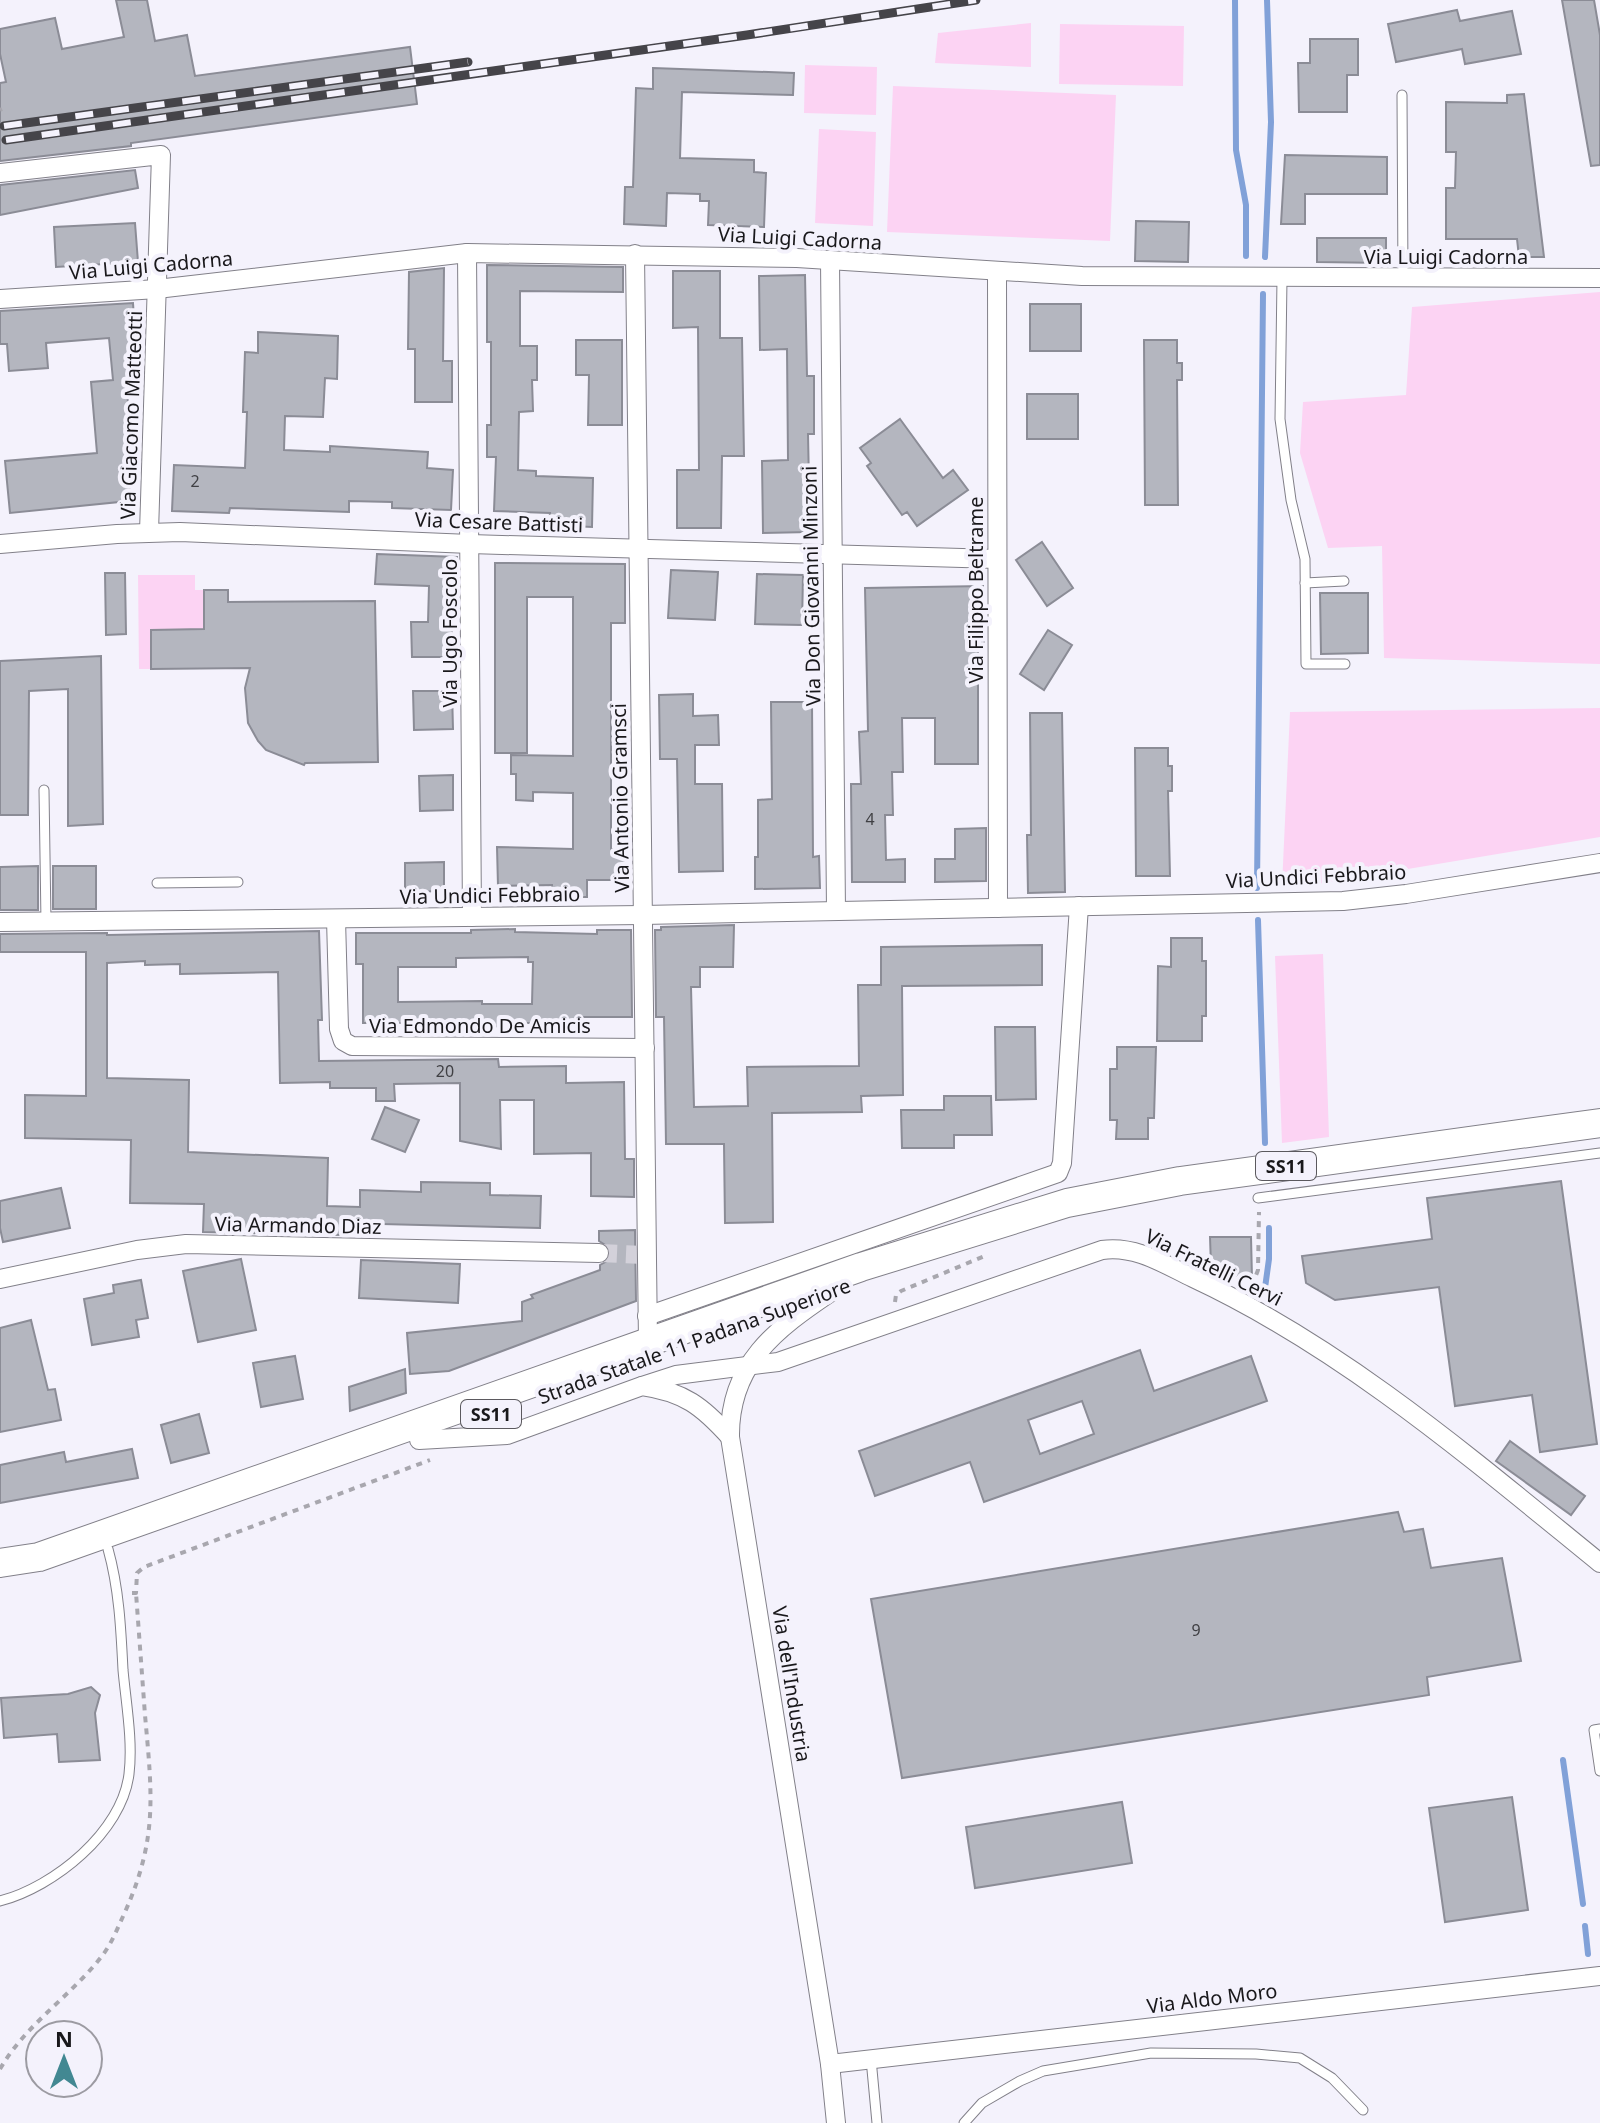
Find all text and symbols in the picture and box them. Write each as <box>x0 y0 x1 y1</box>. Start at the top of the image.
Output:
street label: Via Luigi Cadorna <box>717 220 883 256</box>
street label: Via Luigi Cadorna <box>1364 243 1528 270</box>
street label: Via Luigi Cadorna <box>68 244 234 286</box>
street label: Via Giacomo Matteotti <box>114 310 148 520</box>
street label: Via Don Giovanni Minzoni <box>795 466 827 706</box>
house number: 2 <box>190 470 200 492</box>
street label: Via Filippo Beltrame <box>962 496 989 684</box>
street label: Via Cesare Battisti <box>414 506 584 538</box>
street label: Via Ugo Foscolo <box>436 559 463 707</box>
street label: Via Antonio Gramsci <box>605 703 635 893</box>
house number: 4 <box>865 808 875 830</box>
street label: Via Undici Febbraio <box>1225 858 1407 894</box>
street label: Via Undici Febbraio <box>399 880 581 910</box>
street label: Via Edmondo De Amicis <box>369 1012 591 1039</box>
house number: 20 <box>436 1060 454 1082</box>
road number: SS11 <box>1256 1152 1316 1180</box>
street label: Via Armando Diaz <box>214 1210 382 1240</box>
street label: Via Fratelli Cervi <box>1141 1222 1287 1312</box>
street label: Strada Statale 11 Padana Superiore <box>534 1272 854 1410</box>
road number: SS11 <box>461 1400 521 1428</box>
street label: Via dell'Industria <box>766 1604 818 1764</box>
house number: 9 <box>1191 1619 1201 1641</box>
street label: Via Aldo Moro <box>1145 1977 1279 2019</box>
north arrow <box>24 2019 104 2099</box>
text: N <box>55 2023 73 2053</box>

